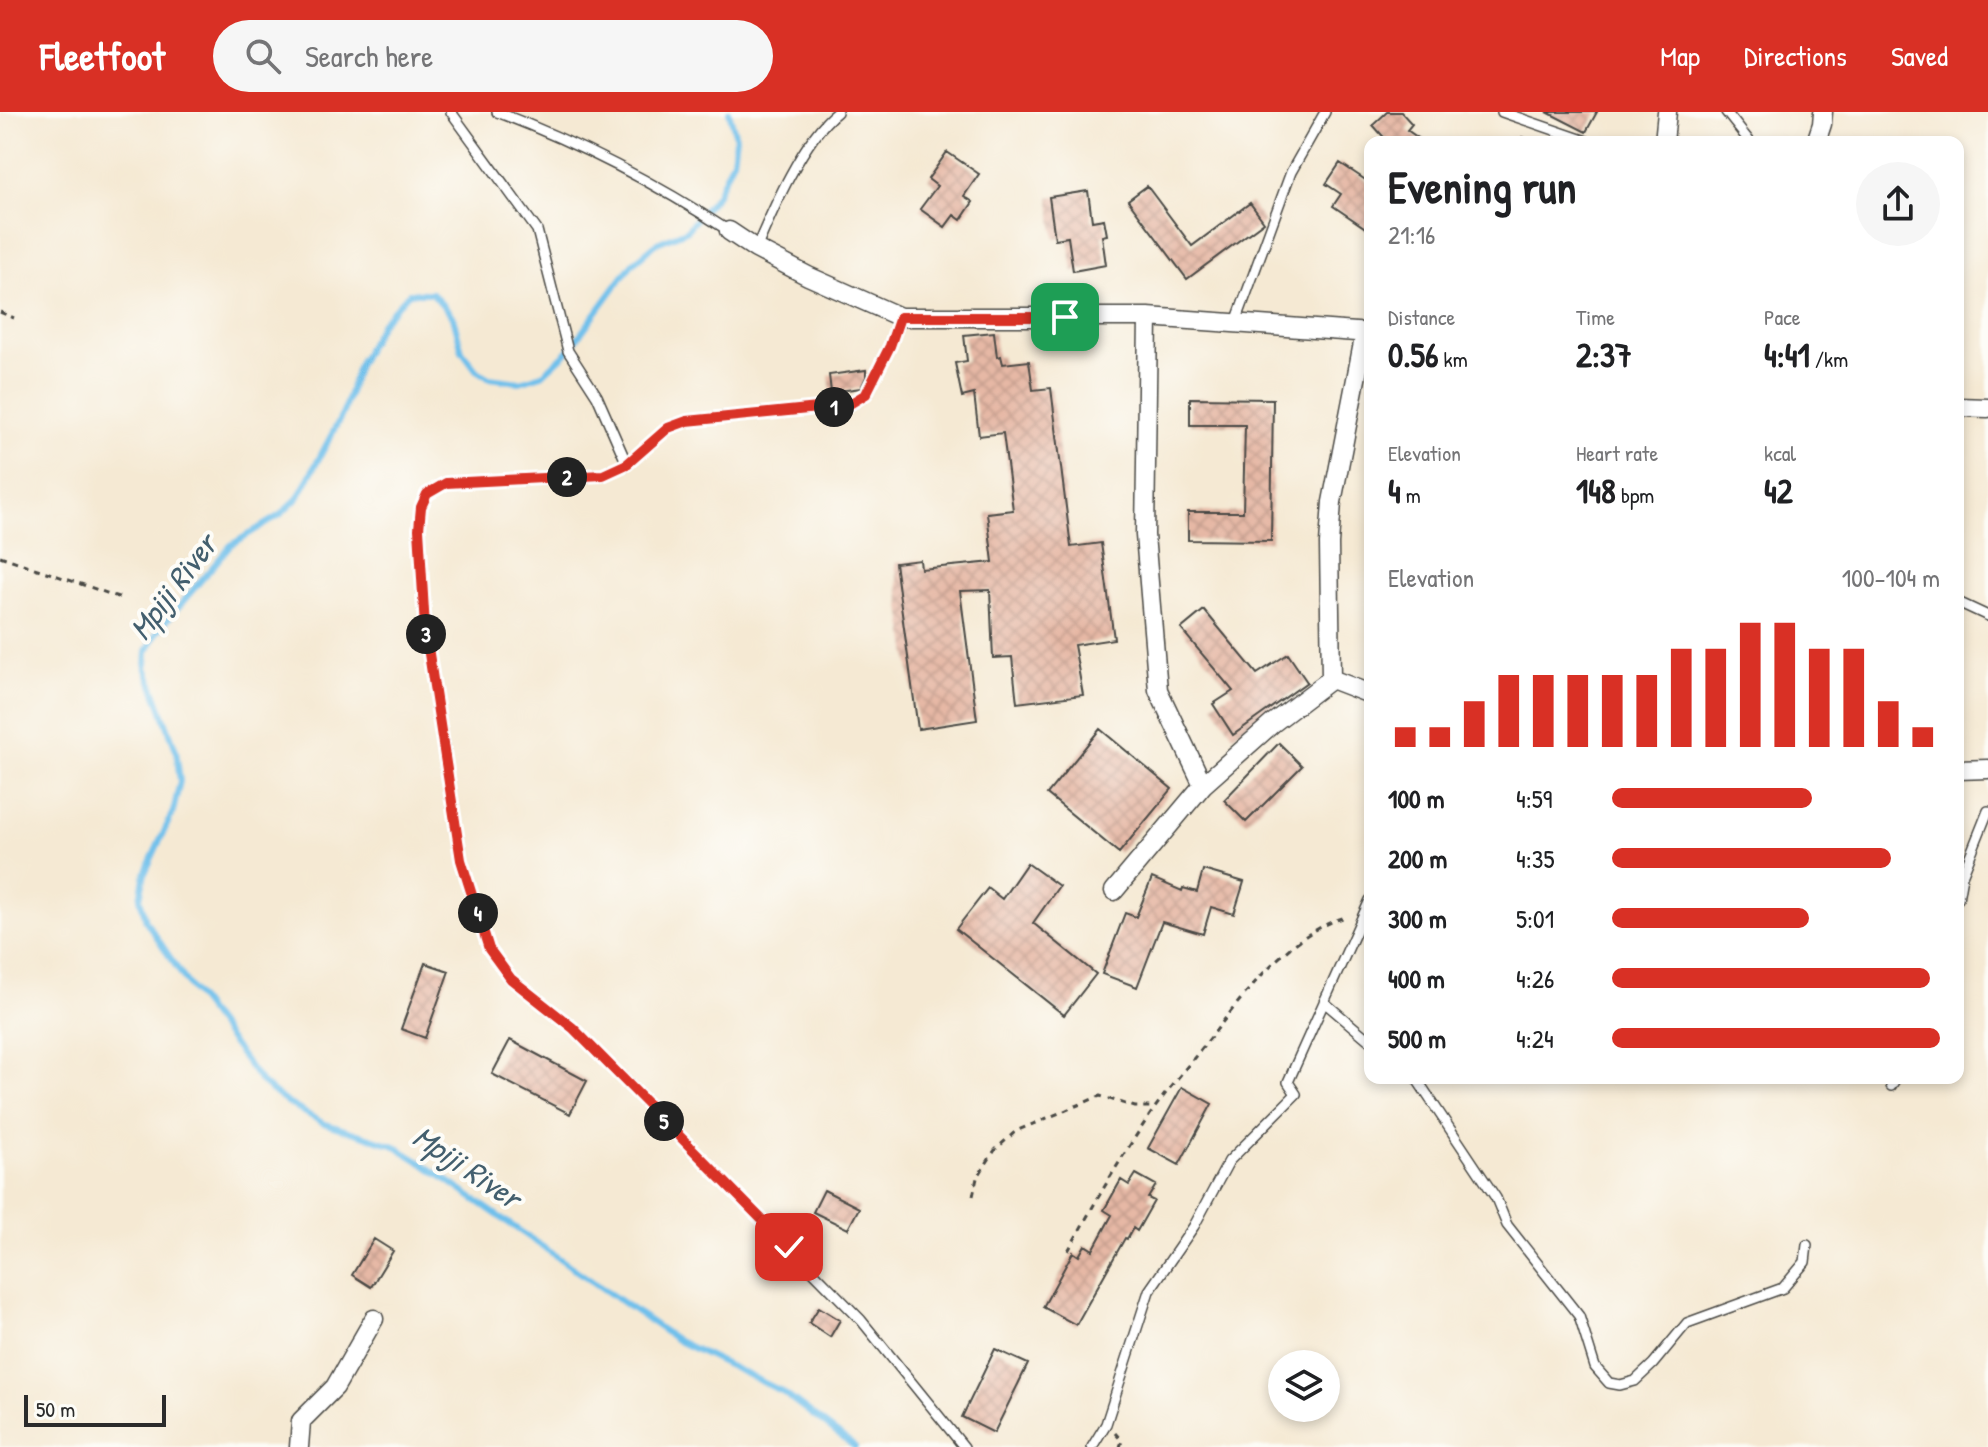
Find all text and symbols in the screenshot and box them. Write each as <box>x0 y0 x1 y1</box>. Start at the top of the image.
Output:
search box <box>213 20 773 92</box>
text: Fleetfoot <box>40 30 165 82</box>
icon: search <box>241 34 285 78</box>
text: Search here <box>305 36 433 76</box>
text: Map <box>1660 37 1700 75</box>
text: Directions <box>1744 37 1847 75</box>
text: Saved <box>1891 37 1948 75</box>
text: Evening run <box>1388 157 1576 217</box>
button: share <box>1856 162 1940 246</box>
text: 21:16 <box>1388 217 1435 252</box>
pin <box>1031 283 1099 351</box>
icon: arrive <box>1043 295 1087 339</box>
text: Distance <box>1388 302 1455 332</box>
text: Time <box>1576 302 1615 332</box>
text: Pace <box>1764 302 1801 332</box>
text: 0.56 <box>1388 332 1438 378</box>
text: 2:37 <box>1576 332 1632 378</box>
text: 4:41 <box>1764 332 1810 378</box>
text: km <box>1438 344 1468 374</box>
text: /km <box>1810 344 1848 374</box>
pin: 1 <box>814 387 854 427</box>
text: 1 <box>830 392 838 422</box>
text: Elevation <box>1388 438 1461 468</box>
text: Heart rate <box>1576 438 1658 468</box>
text: kcal <box>1764 438 1796 468</box>
pin: 2 <box>547 457 587 497</box>
text: 2 <box>562 462 572 492</box>
text: 4 <box>1388 468 1401 514</box>
text: 148 <box>1576 468 1616 514</box>
text: 42 <box>1764 468 1793 514</box>
text: m <box>1401 480 1421 510</box>
text: bpm <box>1616 480 1654 510</box>
water label: Mpiji River <box>119 522 229 648</box>
text: Elevation <box>1388 560 1474 595</box>
text: 100–104 m <box>1842 560 1940 595</box>
pin: 3 <box>406 614 446 654</box>
text: 3 <box>421 619 431 649</box>
text: 100 m <box>1388 781 1444 816</box>
text: 4:59 <box>1516 781 1552 816</box>
text: 200 m <box>1388 841 1447 876</box>
text: 4:35 <box>1516 841 1554 876</box>
pin: 4 <box>458 893 498 933</box>
text: 4 <box>474 898 482 928</box>
text: 300 m <box>1388 901 1447 936</box>
text: 5:01 <box>1516 901 1554 936</box>
text: 400 m <box>1388 961 1445 996</box>
text: 4:26 <box>1516 961 1554 996</box>
text: 500 m <box>1388 1021 1446 1056</box>
text: 4:24 <box>1516 1021 1554 1056</box>
pin: 5 <box>644 1101 684 1141</box>
text: 5 <box>659 1106 669 1136</box>
water label: Mpiji River <box>405 1115 533 1220</box>
pin <box>755 1213 823 1281</box>
icon: check <box>767 1225 811 1269</box>
map controls <box>1268 1350 1340 1422</box>
button: layers <box>1268 1350 1340 1422</box>
scale bar <box>24 1391 166 1427</box>
text: 50 m <box>36 1394 75 1424</box>

